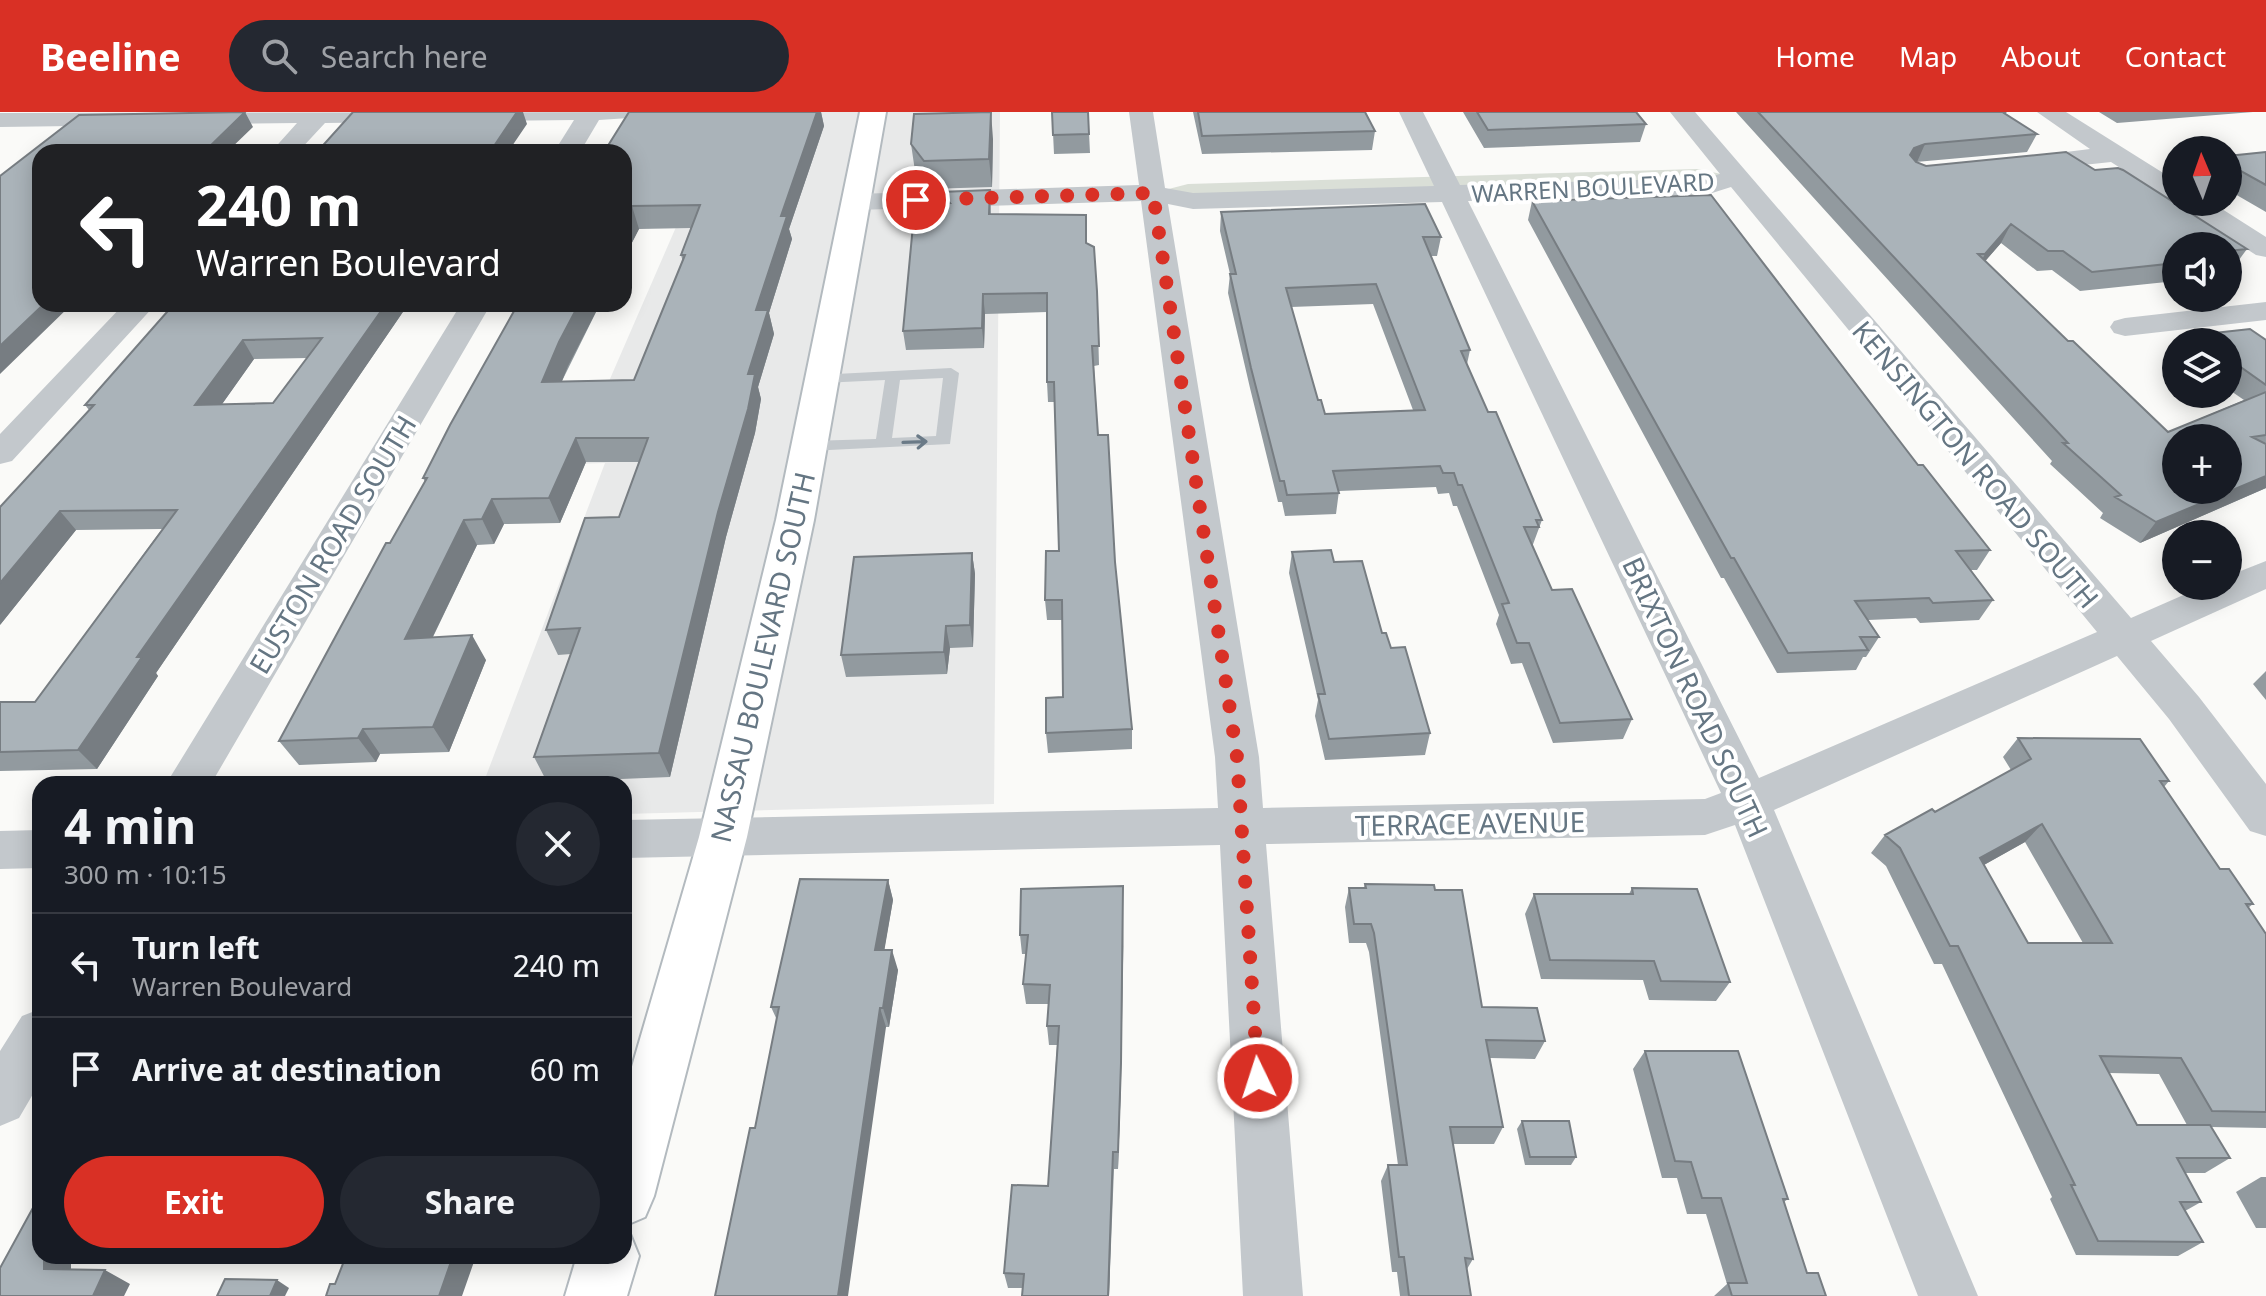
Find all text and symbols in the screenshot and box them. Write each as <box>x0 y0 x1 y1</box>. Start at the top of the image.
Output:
search box <box>229 20 789 92</box>
text: Beeline <box>40 30 181 82</box>
icon: search <box>257 34 301 78</box>
text: Search here <box>321 36 488 77</box>
text: Home <box>1775 37 1855 75</box>
text: Map <box>1899 37 1957 75</box>
text: About <box>2001 37 2081 75</box>
text: Contact <box>2125 37 2226 75</box>
north arrow <box>2162 136 2242 216</box>
map controls <box>2162 136 2242 600</box>
street label: WARREN BOULEVARD <box>1471 164 1715 210</box>
text: 240 m <box>196 166 361 242</box>
pin <box>882 166 950 234</box>
icon: left <box>64 176 168 280</box>
icon: arrive <box>894 178 938 222</box>
button: sound <box>2162 232 2242 312</box>
text: Warren Boulevard <box>196 238 501 287</box>
street label: KENSINGTON ROAD SOUTH <box>1844 312 2108 616</box>
button: layers <box>2162 328 2242 408</box>
street label: EUSTON ROAD SOUTH <box>240 408 424 680</box>
button: + <box>2162 424 2242 504</box>
one-way arrow <box>901 435 928 450</box>
street label: NASSAU BOULEVARD SOUTH <box>701 468 823 846</box>
button: − <box>2162 520 2242 600</box>
street label: BRIXTON ROAD SOUTH <box>1614 551 1778 843</box>
text: 4 min <box>64 793 196 858</box>
button: close <box>516 802 600 886</box>
street label: TERRACE AVENUE <box>1355 802 1585 844</box>
text: 300 m · 10:15 <box>64 856 227 892</box>
text: Turn left <box>132 927 260 968</box>
icon: left <box>64 943 108 987</box>
text: 240 m <box>513 945 600 986</box>
text: Warren Boulevard <box>132 968 352 1004</box>
position arrow <box>1216 1036 1300 1120</box>
icon: arrive <box>64 1047 108 1091</box>
text: Arrive at destination <box>132 1049 442 1090</box>
text: 60 m <box>530 1049 600 1090</box>
button: Exit <box>64 1156 324 1248</box>
button: Share <box>340 1156 600 1248</box>

